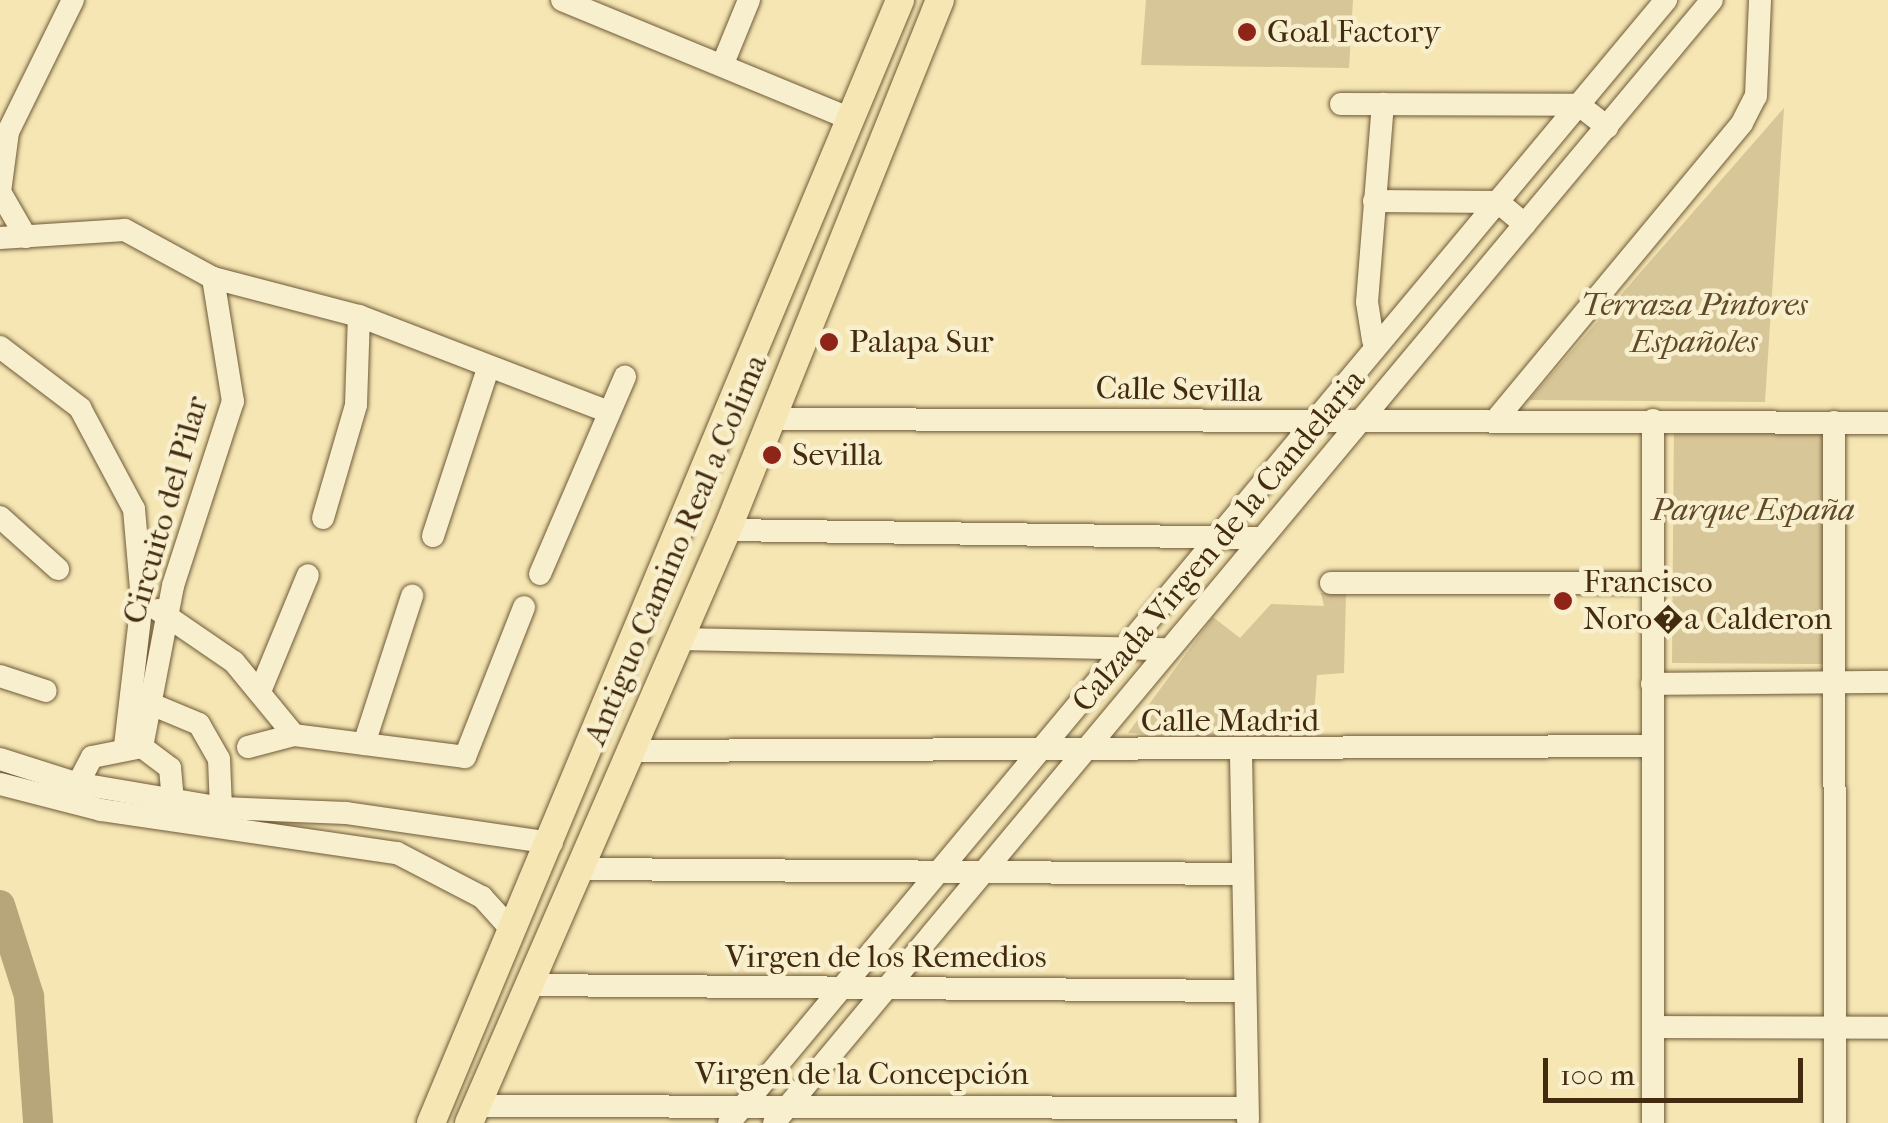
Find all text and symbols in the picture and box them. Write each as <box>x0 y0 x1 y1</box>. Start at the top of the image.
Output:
place label: Goal Factory <box>1267 13 1440 51</box>
marker: Goal Factory <box>1236 21 1258 43</box>
park label: Terraza Pintores Españoles <box>1580 287 1808 362</box>
place label: Palapa Sur <box>849 323 994 361</box>
marker: Palapa Sur <box>818 331 840 353</box>
street label: Antiguo Camino Real a Colima <box>576 349 776 751</box>
street label: Calzada Virgen de la Candelaria <box>1064 362 1374 720</box>
street label: Calle Sevilla <box>1095 369 1263 411</box>
street label: Circuito del Pilar <box>115 392 217 628</box>
place label: Sevilla <box>792 436 882 474</box>
marker: Sevilla <box>761 444 783 466</box>
park label: Parque España <box>1651 491 1855 529</box>
place label: Francisco Noro�a Calderon <box>1583 564 1832 639</box>
marker: Francisco Noro�a Calderon <box>1552 590 1574 612</box>
street label: Calle Madrid <box>1141 702 1319 740</box>
street label: Virgen de los Remedios <box>725 938 1047 976</box>
scale bar <box>1548 1038 1808 1100</box>
street label: Virgen de la Concepción <box>695 1055 1029 1093</box>
text: 100 m <box>1560 1058 1635 1093</box>

